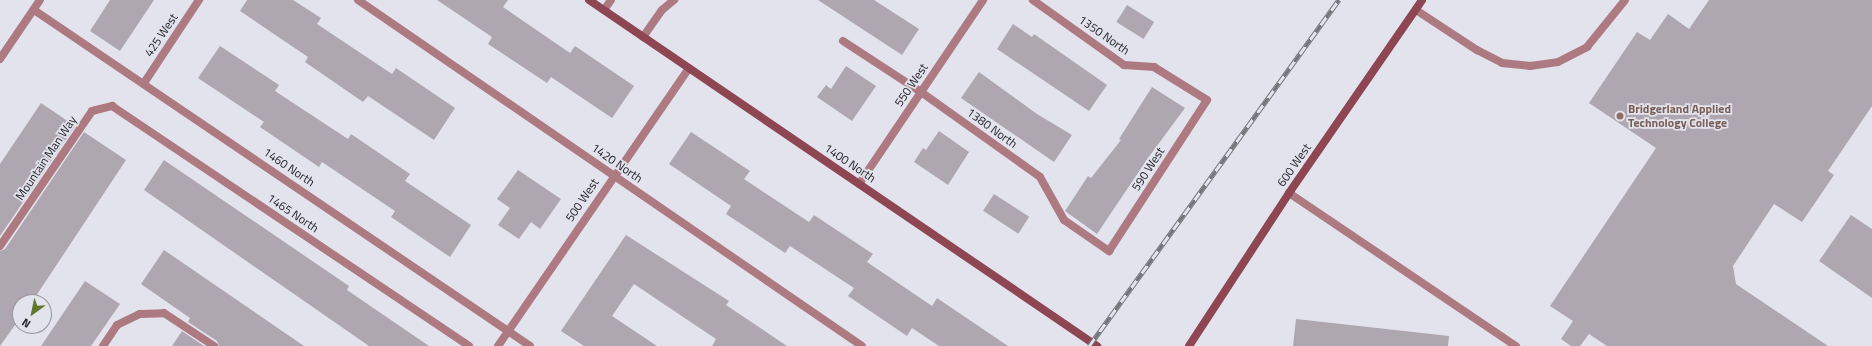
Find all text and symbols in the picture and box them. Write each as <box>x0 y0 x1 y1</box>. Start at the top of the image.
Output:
street label: 425 West <box>141 11 181 59</box>
street label: 1350 North <box>1076 12 1132 58</box>
street label: 550 West <box>891 61 931 109</box>
place label: Bridgerland Applied Technology College <box>1628 102 1731 130</box>
street label: 1380 North <box>964 105 1020 151</box>
marker: Bridgerland Applied Technology College <box>1615 111 1625 121</box>
street label: Mountain Man Way <box>13 113 79 203</box>
street label: 1420 North <box>589 140 645 186</box>
street label: 1400 North <box>822 141 878 185</box>
street label: 600 West <box>1274 141 1314 189</box>
street label: 1460 North <box>261 145 317 189</box>
street label: 590 West <box>1129 145 1167 193</box>
street label: 500 West <box>562 176 602 224</box>
street label: 1465 North <box>265 191 321 235</box>
north arrow <box>12 294 52 334</box>
text: N <box>18 314 34 332</box>

